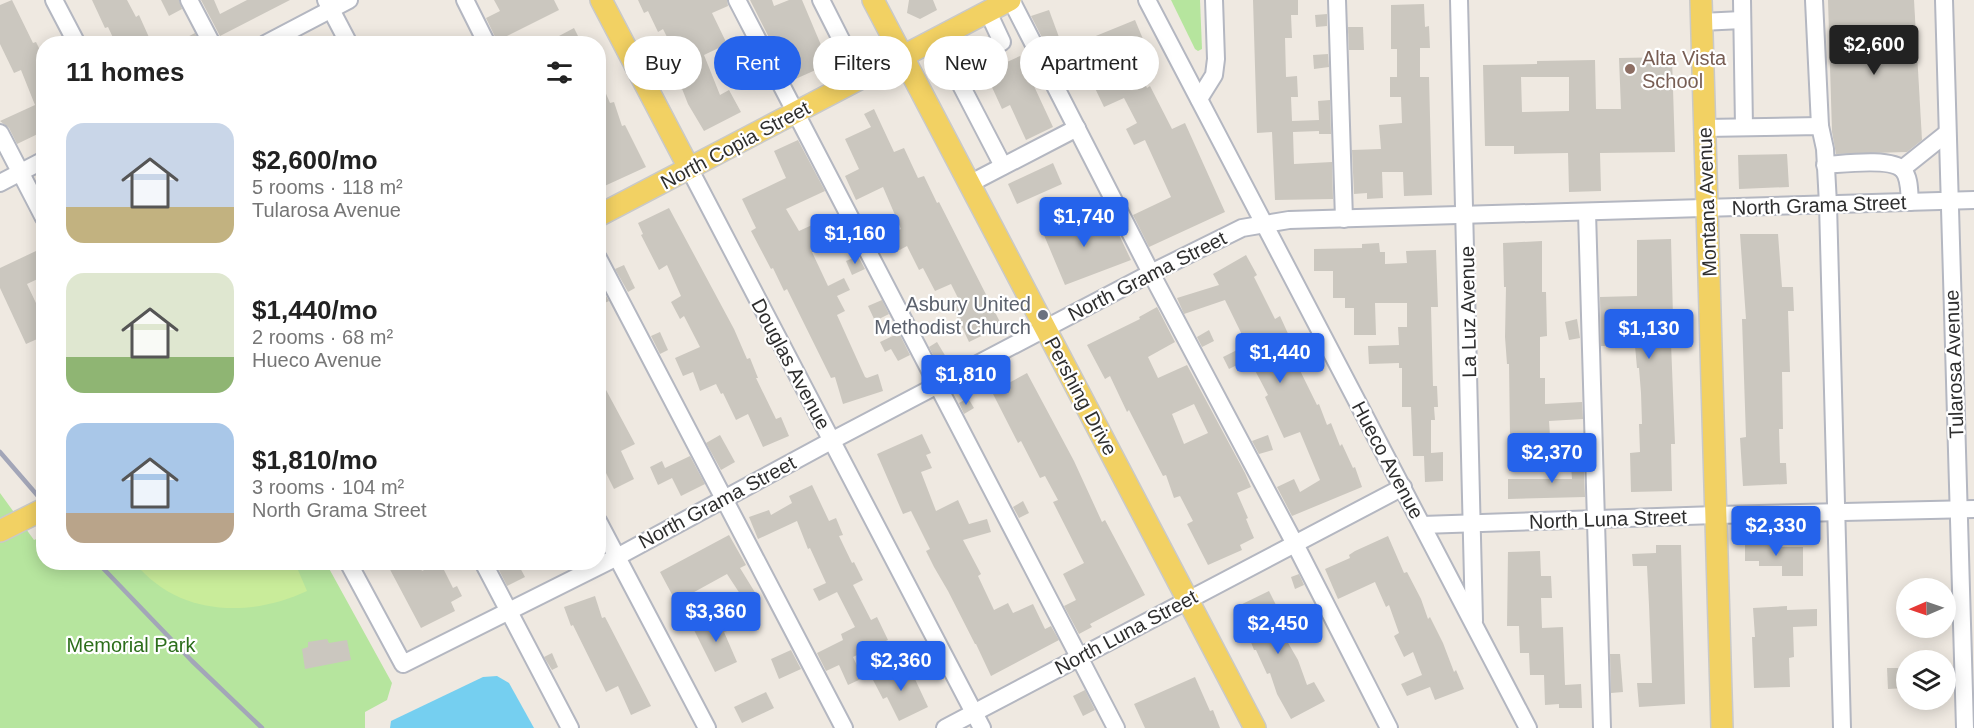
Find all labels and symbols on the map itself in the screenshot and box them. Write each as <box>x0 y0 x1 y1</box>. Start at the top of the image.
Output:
pin: $2,600 <box>1825 25 1923 76</box>
place label: Alta Vista School <box>1642 47 1727 92</box>
marker: Alta Vista School <box>1623 62 1637 76</box>
street label: North Copia Street <box>657 96 814 194</box>
street label: Montana Avenue <box>1693 127 1721 277</box>
street label: North Grama Street <box>1731 191 1907 219</box>
pin: $1,740 <box>1035 197 1133 248</box>
pin: $1,160 <box>806 214 904 265</box>
street label: North Grama Street <box>1064 226 1230 325</box>
street label: La Luz Avenue <box>1456 246 1480 378</box>
street label: Tularosa Avenue <box>1940 289 1968 439</box>
place label: Asbury United Methodist Church <box>874 293 1031 338</box>
street label: Douglas Avenue <box>747 295 835 433</box>
marker: Asbury United Methodist Church <box>1036 308 1050 322</box>
pin: $1,130 <box>1600 309 1698 360</box>
street label: Pershing Drive <box>1040 333 1122 459</box>
pin: $1,440 <box>1231 333 1329 384</box>
pin: $1,810 <box>917 355 1015 406</box>
street label: Hueco Avenue <box>1348 398 1428 522</box>
pin: $2,370 <box>1503 433 1601 484</box>
street label: North Grama Street <box>635 451 800 553</box>
street label: North Luna Street <box>1529 505 1688 533</box>
pin: $2,330 <box>1727 506 1825 557</box>
north arrow <box>1896 578 1956 638</box>
street label: North Luna Street <box>1051 585 1201 679</box>
pin: $3,360 <box>667 592 765 643</box>
pin: $2,450 <box>1229 604 1327 655</box>
park label: Memorial Park <box>67 634 196 656</box>
pin: $2,360 <box>852 641 950 692</box>

